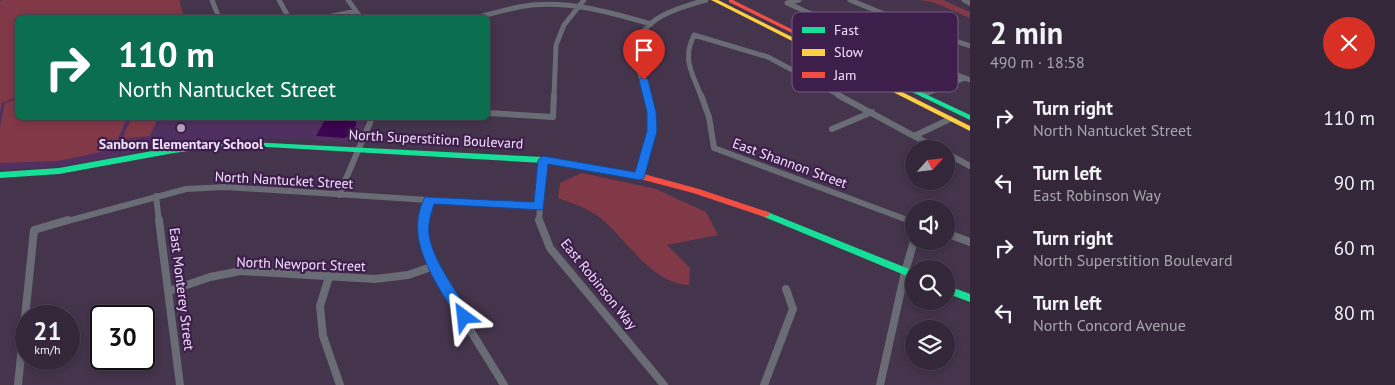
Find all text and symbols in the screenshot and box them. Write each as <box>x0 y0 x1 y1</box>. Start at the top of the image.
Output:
legend <box>792 12 958 92</box>
text: 2 min <box>990 13 1063 52</box>
button: close <box>1323 17 1375 69</box>
text: Fast <box>834 21 859 39</box>
pin <box>623 29 665 80</box>
text: 110 m <box>118 31 215 77</box>
icon: right <box>35 35 100 100</box>
icon: arrive <box>630 36 658 64</box>
text: Slow <box>834 43 864 61</box>
text: 490 m · 18:58 <box>990 52 1085 72</box>
text: Jam <box>833 66 856 84</box>
text: North Nantucket Street <box>118 75 336 103</box>
text: Turn right <box>1033 96 1113 120</box>
icon: right <box>990 104 1018 132</box>
text: 110 m <box>1323 106 1375 130</box>
text: North Nantucket Street <box>1033 120 1192 140</box>
marker: Sanborn Elementary School <box>175 122 187 134</box>
street label: North Superstition Boulevard <box>348 125 524 153</box>
street label: East Shannon Street <box>730 134 850 192</box>
place label: Sanborn Elementary School <box>99 135 264 153</box>
north arrow <box>905 140 955 190</box>
map controls <box>905 140 955 370</box>
text: Turn left <box>1033 161 1102 185</box>
street label: North Nantucket Street <box>214 167 354 193</box>
icon: left <box>990 169 1018 197</box>
text: 90 m <box>1334 171 1375 195</box>
text: East Robinson Way <box>1033 185 1161 205</box>
button: sound <box>905 200 955 250</box>
street label: East Monterey Street <box>166 226 199 352</box>
text: Turn right <box>1033 226 1113 250</box>
icon: right <box>990 234 1018 262</box>
street label: East Robinson Way <box>557 235 642 334</box>
text: 60 m <box>1334 236 1375 260</box>
text: North Superstition Boulevard <box>1033 250 1233 270</box>
street label: North Newport Street <box>236 253 366 275</box>
button: search <box>905 260 955 310</box>
position arrow <box>437 290 489 342</box>
text: Turn left <box>1033 291 1102 315</box>
icon: left <box>990 299 1018 327</box>
text: 80 m <box>1334 301 1375 325</box>
speed limit sign: 30 <box>90 305 155 370</box>
text: 21 <box>33 315 62 347</box>
text: North Concord Avenue <box>1033 315 1186 335</box>
button: layers <box>905 320 955 370</box>
text: km/h <box>34 342 61 357</box>

